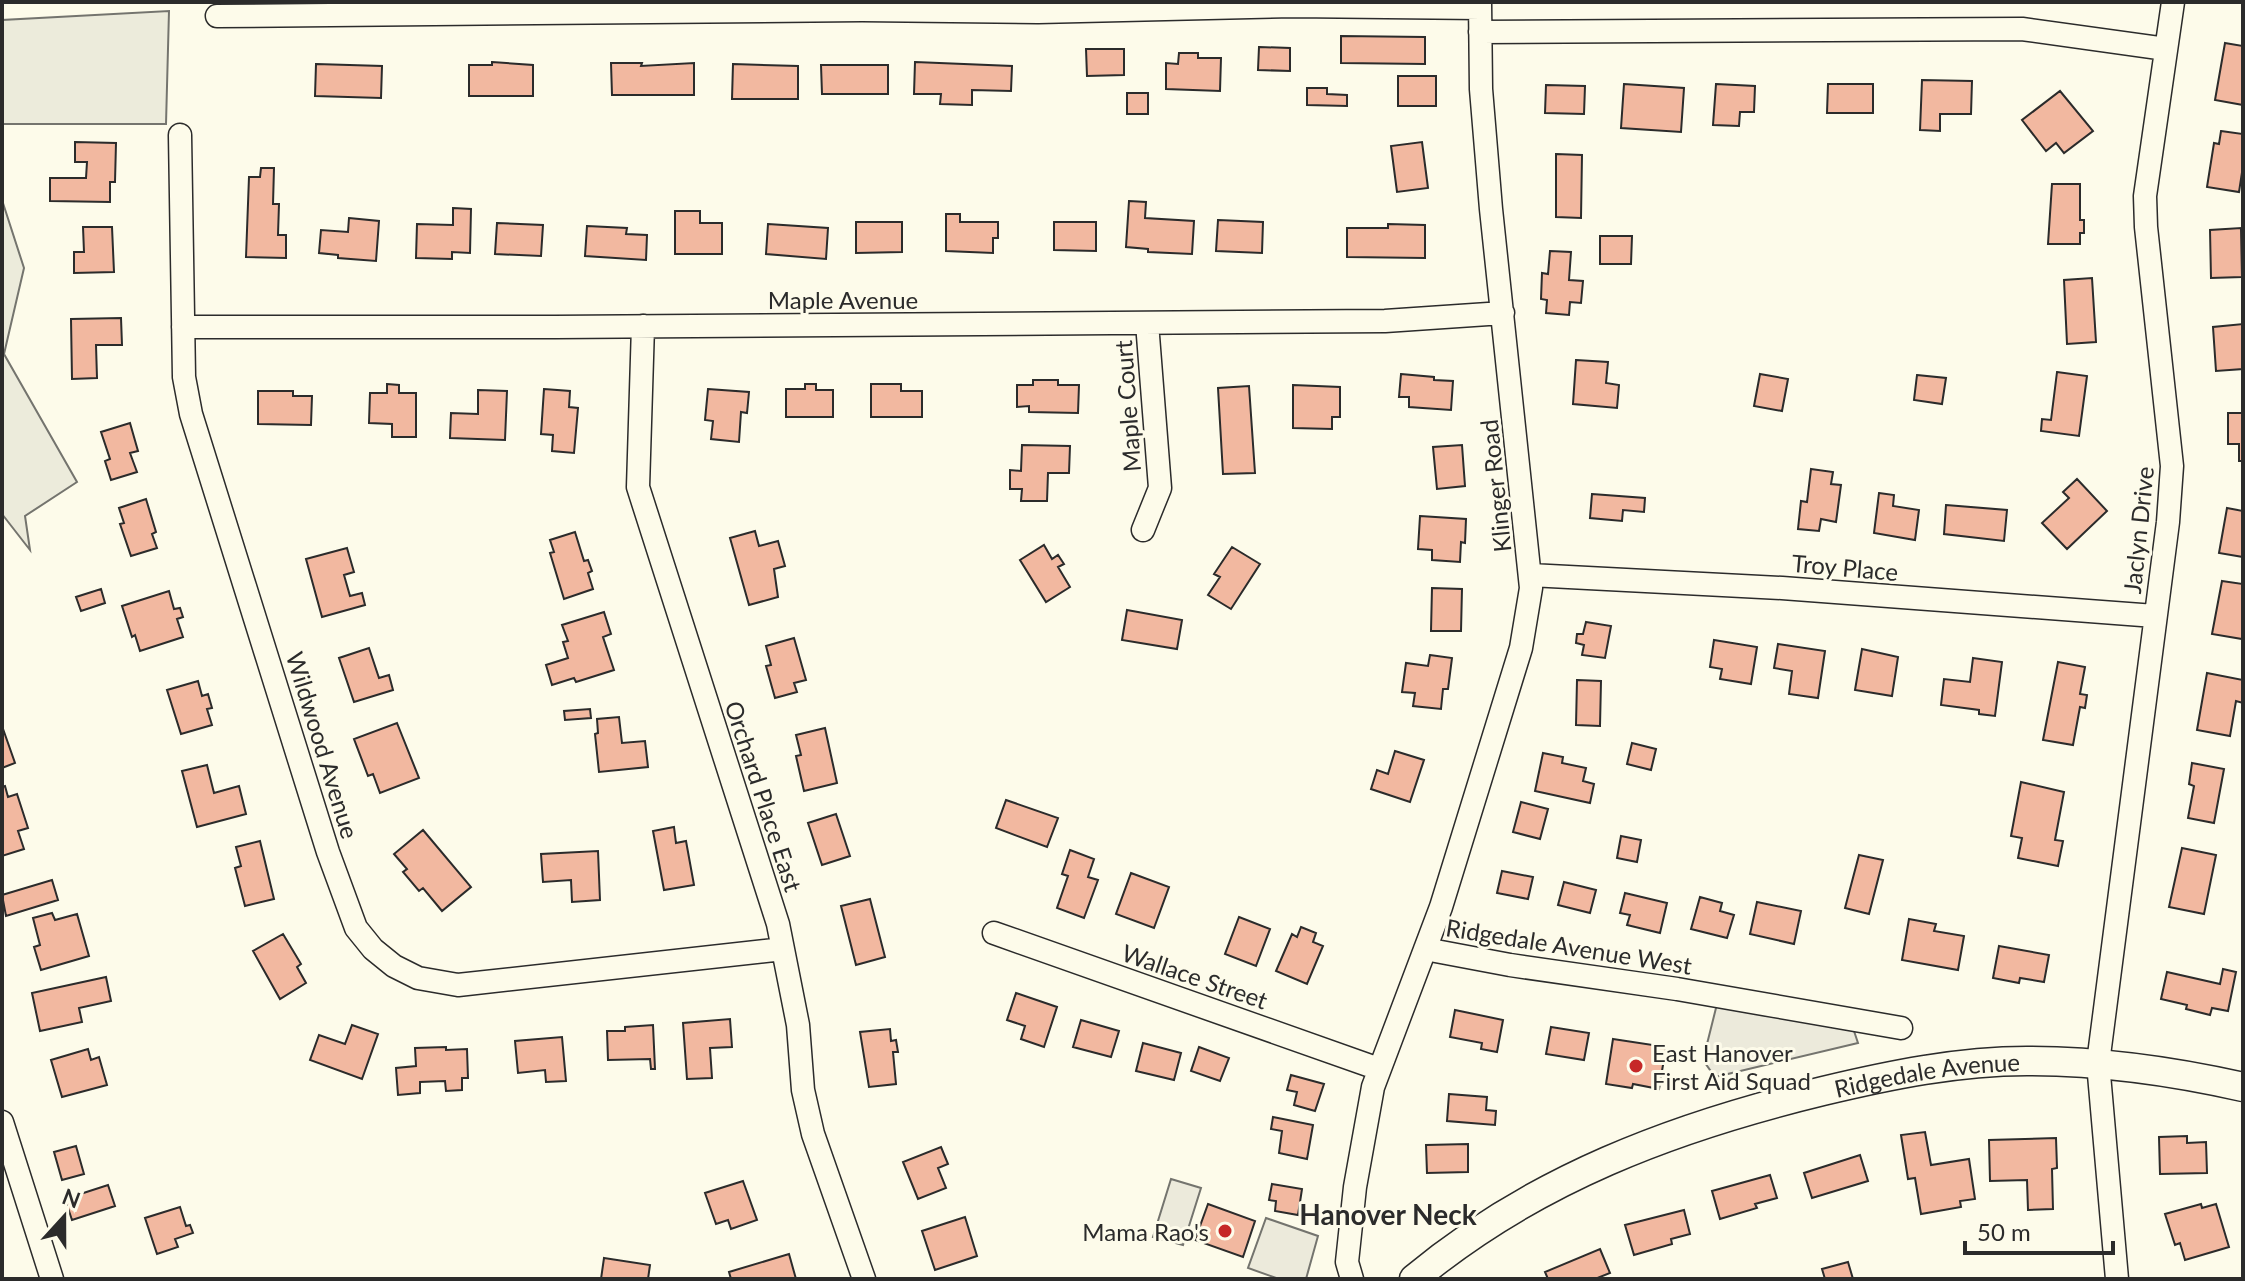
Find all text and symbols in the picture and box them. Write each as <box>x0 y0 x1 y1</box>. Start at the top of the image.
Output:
street label: Maple Avenue <box>768 285 918 314</box>
street label: Maple Court <box>1108 339 1146 473</box>
street label: Klinger Road <box>1474 418 1516 554</box>
street label: Jaclyn Drive <box>2117 465 2159 595</box>
street label: Troy Place <box>1791 548 1899 586</box>
street label: Wildwood Avenue <box>281 648 365 842</box>
street label: Orchard Place East <box>720 697 809 895</box>
street label: Ridgedale Avenue West <box>1444 912 1694 980</box>
street label: Wallace Street <box>1118 938 1272 1015</box>
place label: East Hanover First Aid Squad <box>1652 1038 1811 1095</box>
street label: Ridgedale Avenue <box>1831 1047 2020 1102</box>
marker: East Hanover First Aid Squad <box>1627 1057 1645 1075</box>
north arrow <box>24 1177 104 1257</box>
text: N <box>59 1182 84 1214</box>
district label: Hanover Neck <box>1299 1197 1477 1231</box>
scale bar <box>1965 1205 2113 1255</box>
place label: Mama Rao's <box>1082 1217 1209 1246</box>
text: 50 m <box>1977 1217 2031 1246</box>
marker: Mama Rao's <box>1216 1222 1234 1240</box>

